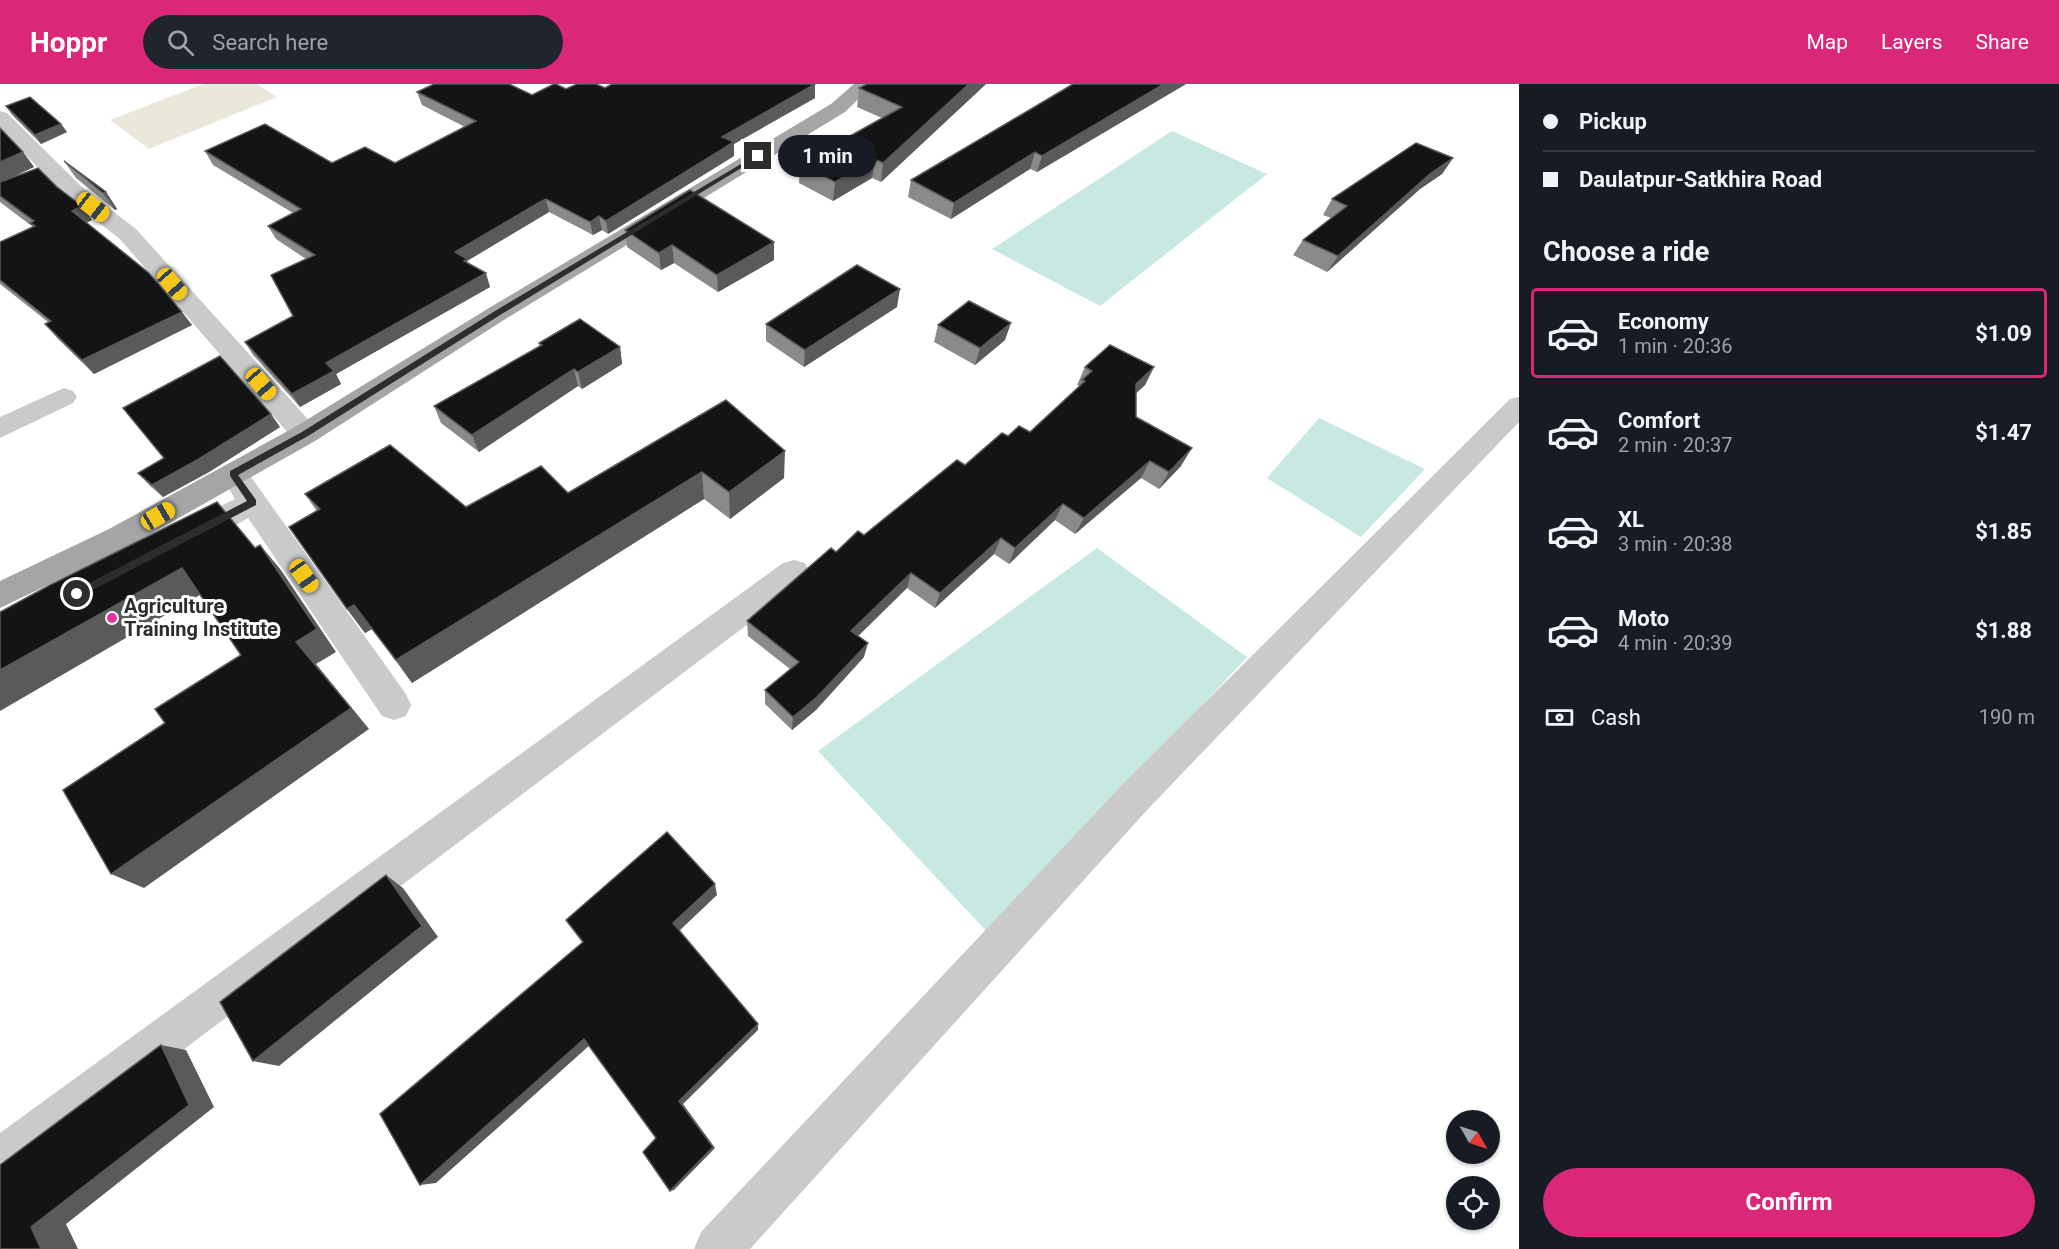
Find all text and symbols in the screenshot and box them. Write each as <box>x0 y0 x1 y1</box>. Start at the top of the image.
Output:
search box <box>143 15 563 69</box>
text: Hoppr <box>30 26 107 59</box>
icon: search <box>164 26 197 59</box>
text: Search here <box>212 30 328 55</box>
text: Map <box>1806 30 1848 54</box>
text: Layers <box>1881 30 1942 54</box>
text: Share <box>1975 30 2029 54</box>
text: Pickup <box>1579 109 1647 134</box>
callout: 1 min <box>779 135 878 177</box>
route end <box>744 142 771 169</box>
text: 1 min <box>802 144 853 168</box>
text: Daulatpur-Satkhira Road <box>1579 167 1822 192</box>
car <box>73 189 113 225</box>
text: Choose a ride <box>1543 236 1709 268</box>
car <box>153 265 191 303</box>
icon: car <box>1546 306 1600 360</box>
text: Economy <box>1618 309 1709 334</box>
text: $1.09 <box>1975 321 2032 346</box>
text: 1 min · 20:36 <box>1618 334 1733 358</box>
car <box>242 365 280 403</box>
icon: car <box>1546 405 1600 459</box>
text: Comfort <box>1618 408 1700 433</box>
text: $1.47 <box>1975 420 2032 445</box>
text: 2 min · 20:37 <box>1618 433 1733 457</box>
car <box>138 499 178 533</box>
icon: car <box>1546 504 1600 558</box>
text: XL <box>1618 507 1644 532</box>
text: $1.85 <box>1975 519 2032 544</box>
text: 3 min · 20:38 <box>1618 532 1733 556</box>
car <box>286 556 322 596</box>
route start <box>63 580 90 607</box>
place label: Agriculture Training Institute <box>124 594 278 641</box>
icon: car <box>1546 603 1600 657</box>
text: Moto <box>1618 606 1669 631</box>
marker: Agriculture Training Institute <box>105 611 119 625</box>
text: $1.88 <box>1975 618 2032 643</box>
text: 4 min · 20:39 <box>1618 631 1733 655</box>
icon: cash <box>1543 701 1576 734</box>
text: Cash <box>1591 705 1641 730</box>
text: 190 m <box>1979 705 2035 729</box>
north arrow <box>1446 1110 1500 1164</box>
map controls <box>1446 1110 1500 1230</box>
button: Confirm <box>1543 1168 2035 1237</box>
button: locate <box>1446 1176 1500 1230</box>

